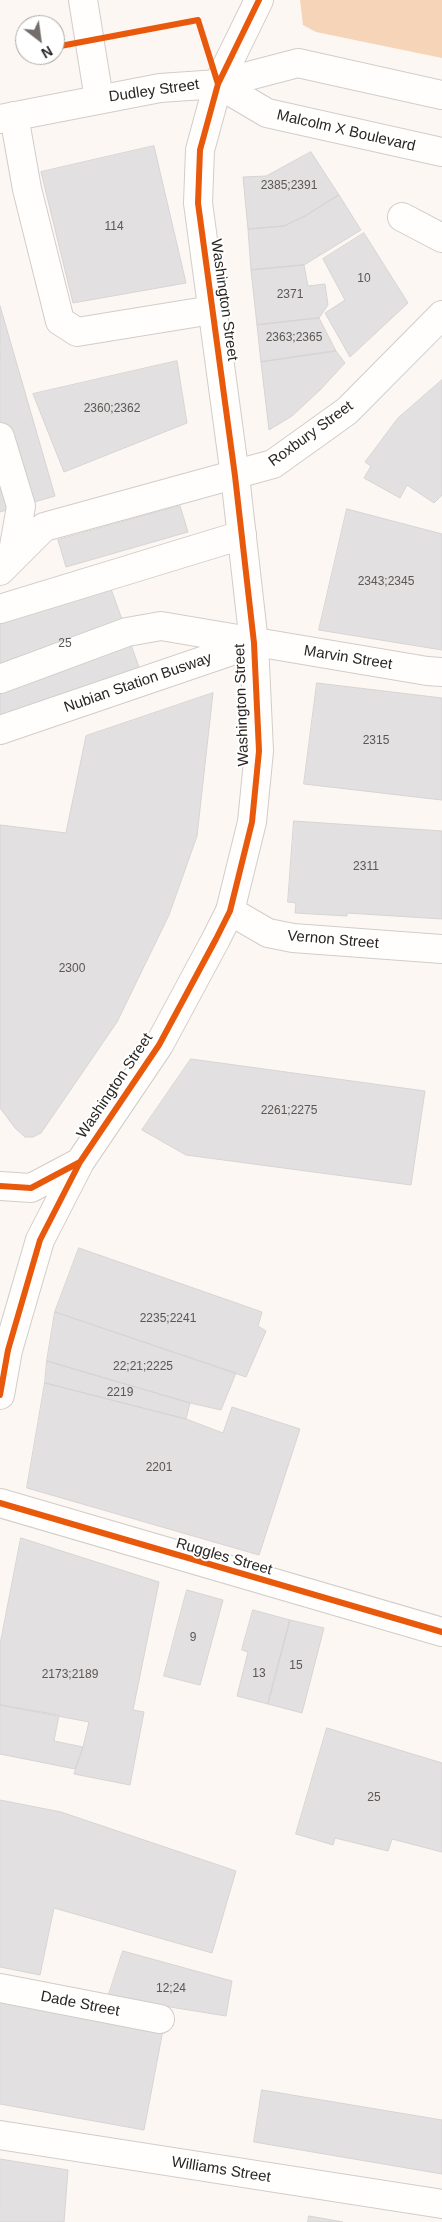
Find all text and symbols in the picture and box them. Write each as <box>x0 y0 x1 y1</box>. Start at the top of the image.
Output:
north arrow <box>15 15 65 65</box>
text: N <box>39 43 55 62</box>
street label: Dudley Street <box>108 76 200 106</box>
street label: Malcolm X Boulevard <box>275 106 417 156</box>
house number: 2385;2391 <box>261 179 317 193</box>
house number: 114 <box>104 220 124 234</box>
street label: Washington Street <box>207 238 241 362</box>
house number: 10 <box>357 272 371 286</box>
house number: 2371 <box>277 288 303 302</box>
house number: 2363;2365 <box>266 331 322 345</box>
street label: Roxbury Street <box>265 397 357 471</box>
house number: 2360;2362 <box>84 402 140 416</box>
house number: 2343;2345 <box>358 575 414 589</box>
house number: 25 <box>58 637 72 651</box>
street label: Marvin Street <box>303 642 393 674</box>
street label: Washington Street <box>231 643 253 767</box>
street label: Nubian Station Busway <box>62 649 214 717</box>
house number: 2315 <box>363 734 389 748</box>
house number: 2311 <box>353 860 379 874</box>
street label: Vernon Street <box>287 927 379 953</box>
house number: 2300 <box>59 962 85 976</box>
street label: Washington Street <box>73 1030 157 1142</box>
house number: 2261;2275 <box>261 1104 317 1118</box>
house number: 2235;2241 <box>140 1312 196 1326</box>
house number: 22;21;2225 <box>113 1360 173 1374</box>
house number: 2219 <box>107 1386 133 1400</box>
house number: 2201 <box>146 1461 172 1475</box>
street label: Ruggles Street <box>174 1535 274 1579</box>
house number: 9 <box>190 1631 196 1645</box>
house number: 15 <box>289 1659 303 1673</box>
house number: 13 <box>252 1667 266 1681</box>
house number: 2173;2189 <box>42 1668 98 1682</box>
house number: 25 <box>367 1791 381 1805</box>
house number: 12;24 <box>156 1982 186 1996</box>
street label: Dade Street <box>39 1988 121 2020</box>
street label: Williams Street <box>170 2153 272 2187</box>

